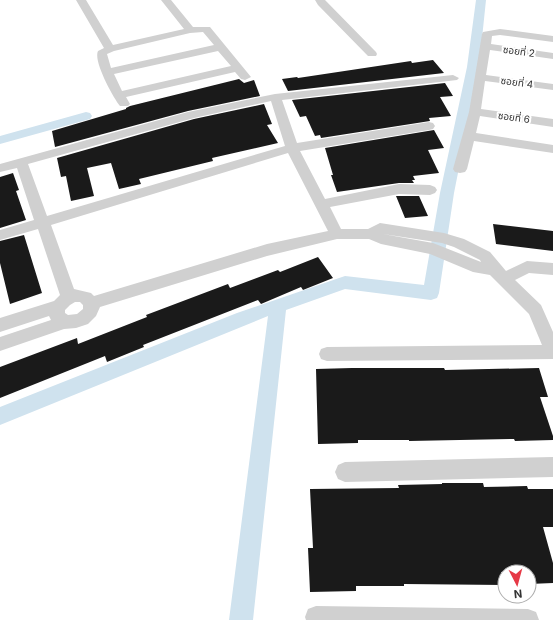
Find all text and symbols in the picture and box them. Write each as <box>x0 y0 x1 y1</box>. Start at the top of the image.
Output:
street label: ซอยที่ 2 <box>502 42 536 59</box>
street label: ซอยที่ 4 <box>500 73 534 90</box>
street label: ซอยที่ 6 <box>497 108 531 125</box>
north arrow <box>497 564 537 604</box>
text: N <box>513 587 523 601</box>

